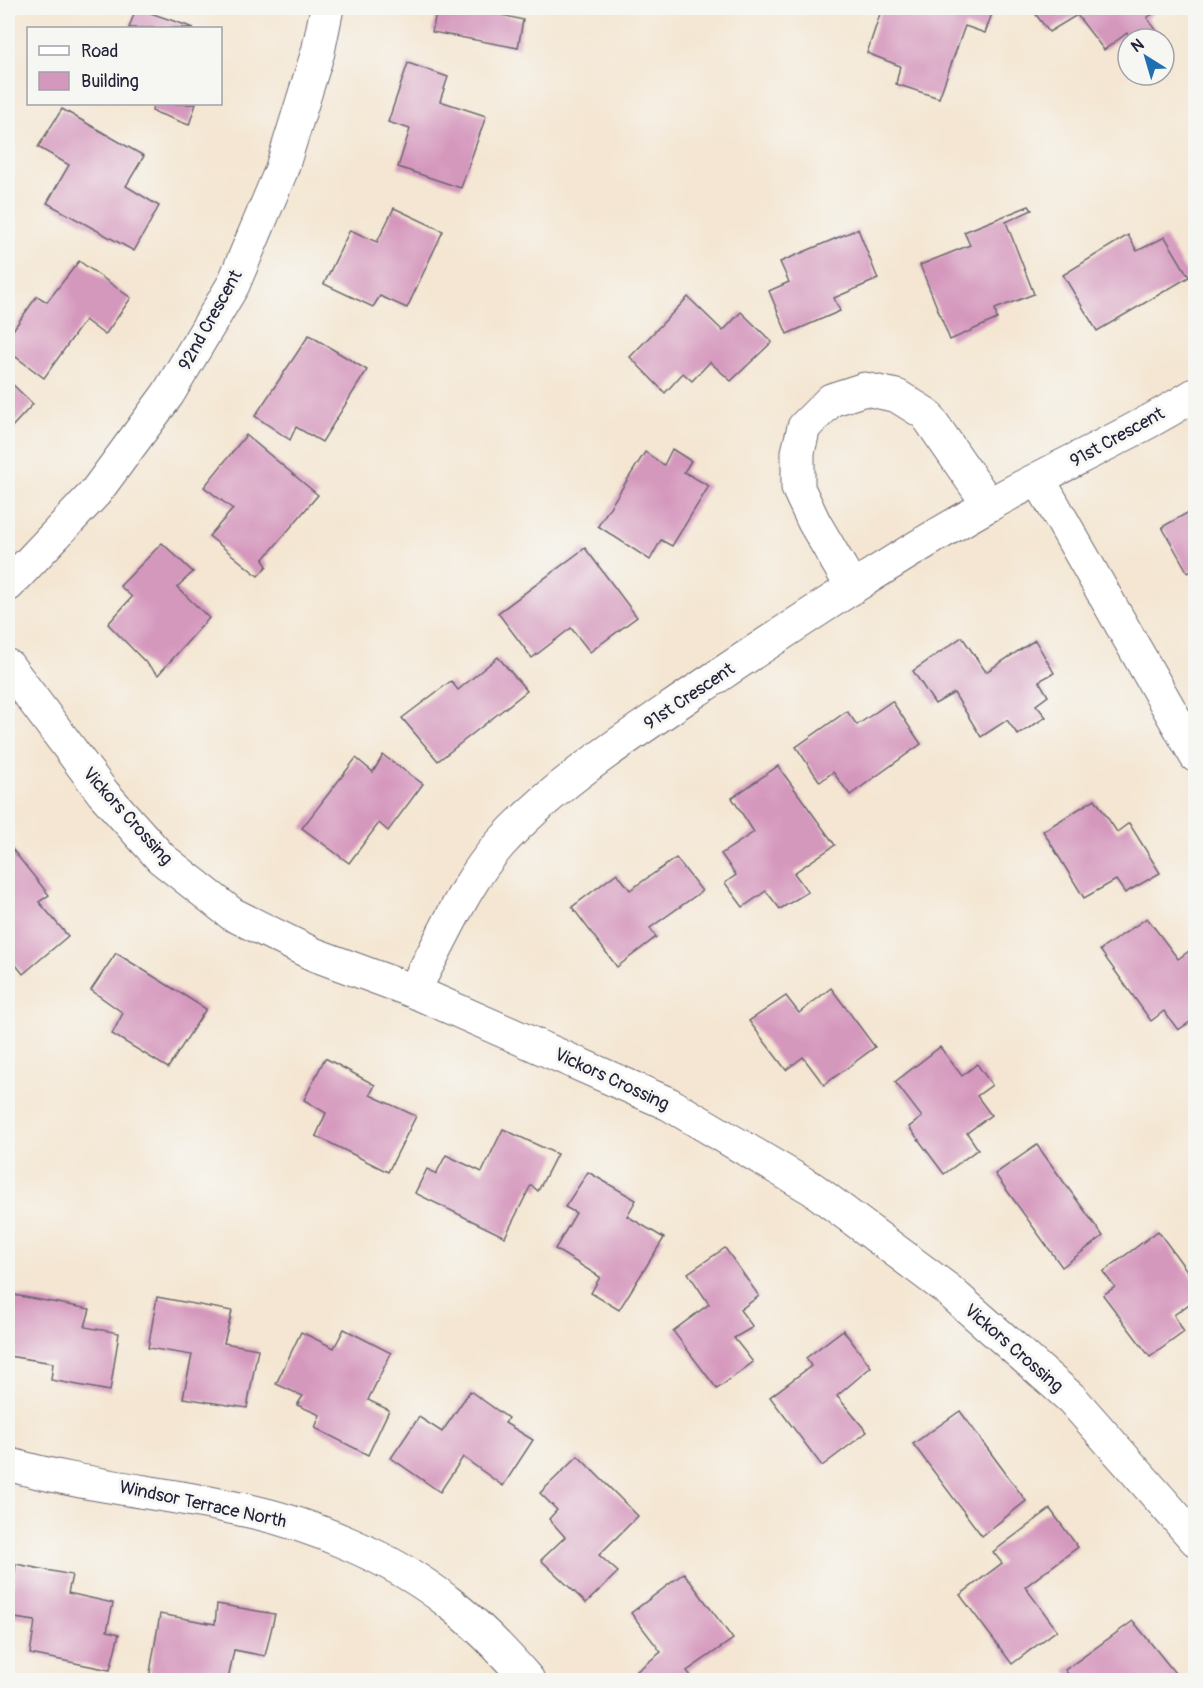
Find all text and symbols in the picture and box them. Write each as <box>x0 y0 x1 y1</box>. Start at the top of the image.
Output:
legend <box>27 27 222 105</box>
north arrow <box>1116 27 1176 87</box>
text: N <box>1127 34 1148 57</box>
text: Road <box>81 40 118 63</box>
text: Building <box>81 70 139 93</box>
street label: 92nd Crescent <box>173 265 248 374</box>
street label: 91st Crescent <box>1066 402 1169 473</box>
street label: 91st Crescent <box>640 657 740 735</box>
street label: Vickors Crossing <box>78 763 178 870</box>
street label: Vickors Crossing <box>551 1043 673 1116</box>
street label: Vickors Crossing <box>959 1299 1068 1398</box>
street label: Windsor Terrace North <box>117 1476 289 1533</box>

